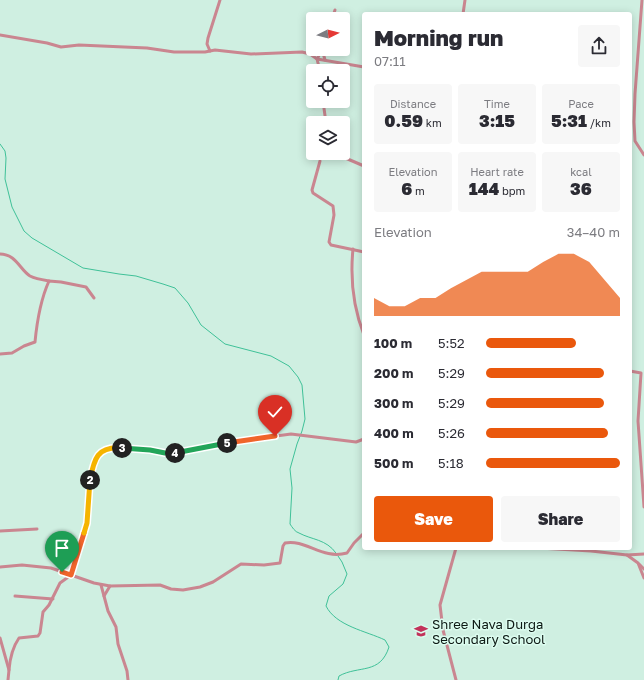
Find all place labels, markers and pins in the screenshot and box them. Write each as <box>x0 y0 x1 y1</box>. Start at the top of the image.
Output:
pin <box>258 395 292 436</box>
pin: 5 <box>217 433 237 453</box>
pin: 3 <box>112 438 132 458</box>
pin: 4 <box>165 443 185 463</box>
pin: 2 <box>80 470 100 490</box>
pin <box>45 531 79 572</box>
place label: Shree Nava Durga Secondary School <box>432 616 545 647</box>
school or university icon: Shree Nava Durga Secondary School <box>413 623 429 639</box>

